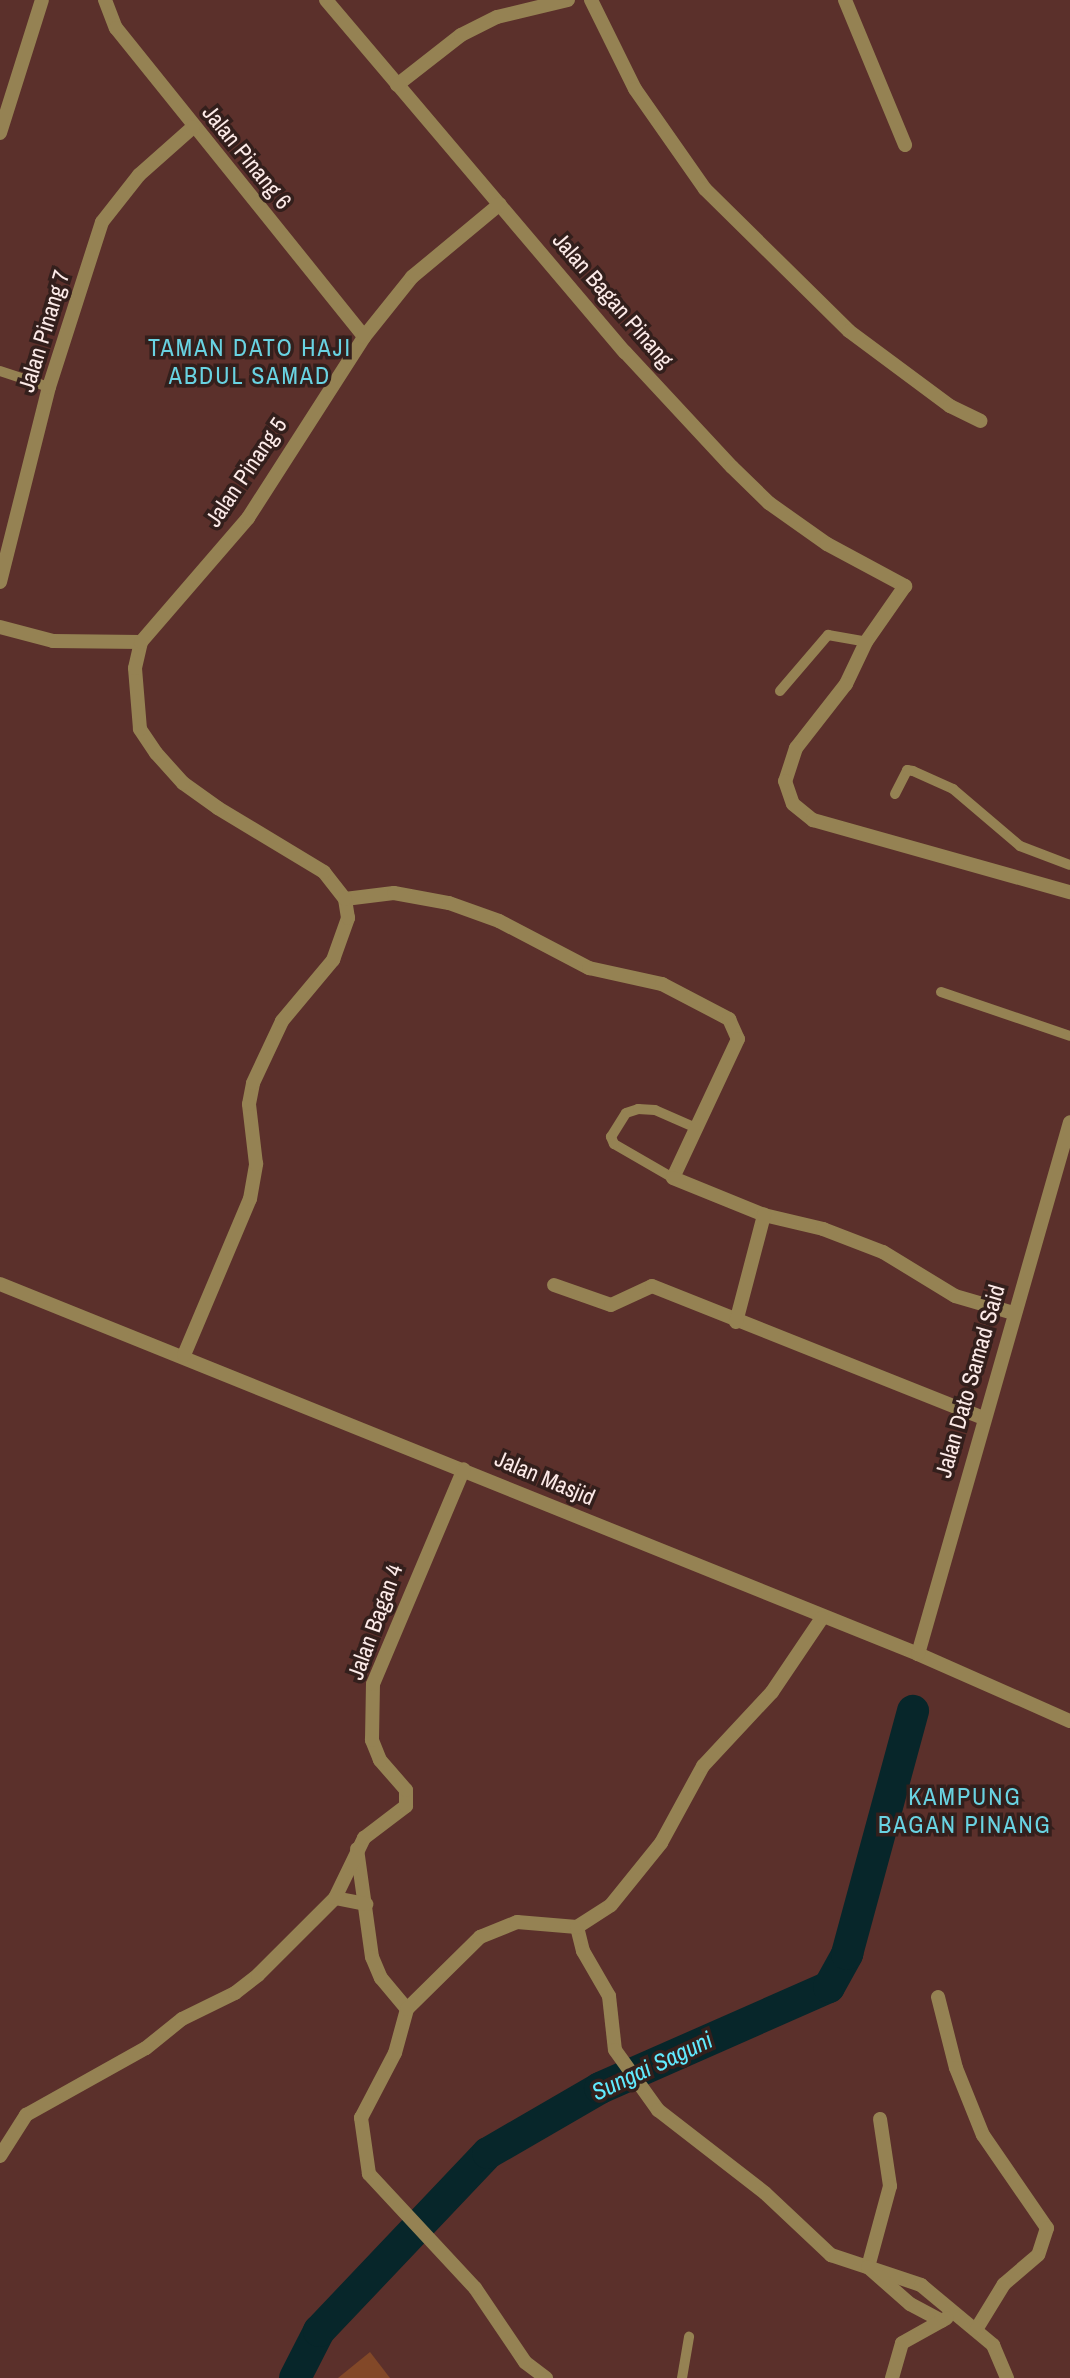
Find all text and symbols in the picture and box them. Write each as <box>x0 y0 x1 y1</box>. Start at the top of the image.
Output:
street label: Jalan Pinang 6 <box>197 99 297 215</box>
street label: Jalan Bagan Pinang <box>547 227 679 373</box>
street label: Jalan Pinang 7 <box>12 267 76 395</box>
district label: TAMAN DATO HAJI ABDUL SAMAD <box>150 334 350 390</box>
street label: Jalan Pinang 5 <box>199 412 293 532</box>
street label: Jalan Dato Samad Said <box>929 1281 1011 1481</box>
street label: Jalan Masjid <box>491 1445 599 1511</box>
street label: Jalan Bagan 4 <box>341 1561 409 1683</box>
district label: KAMPUNG BAGAN PINANG <box>880 1783 1050 1839</box>
water label: Sungai Saguni <box>587 2025 717 2107</box>

